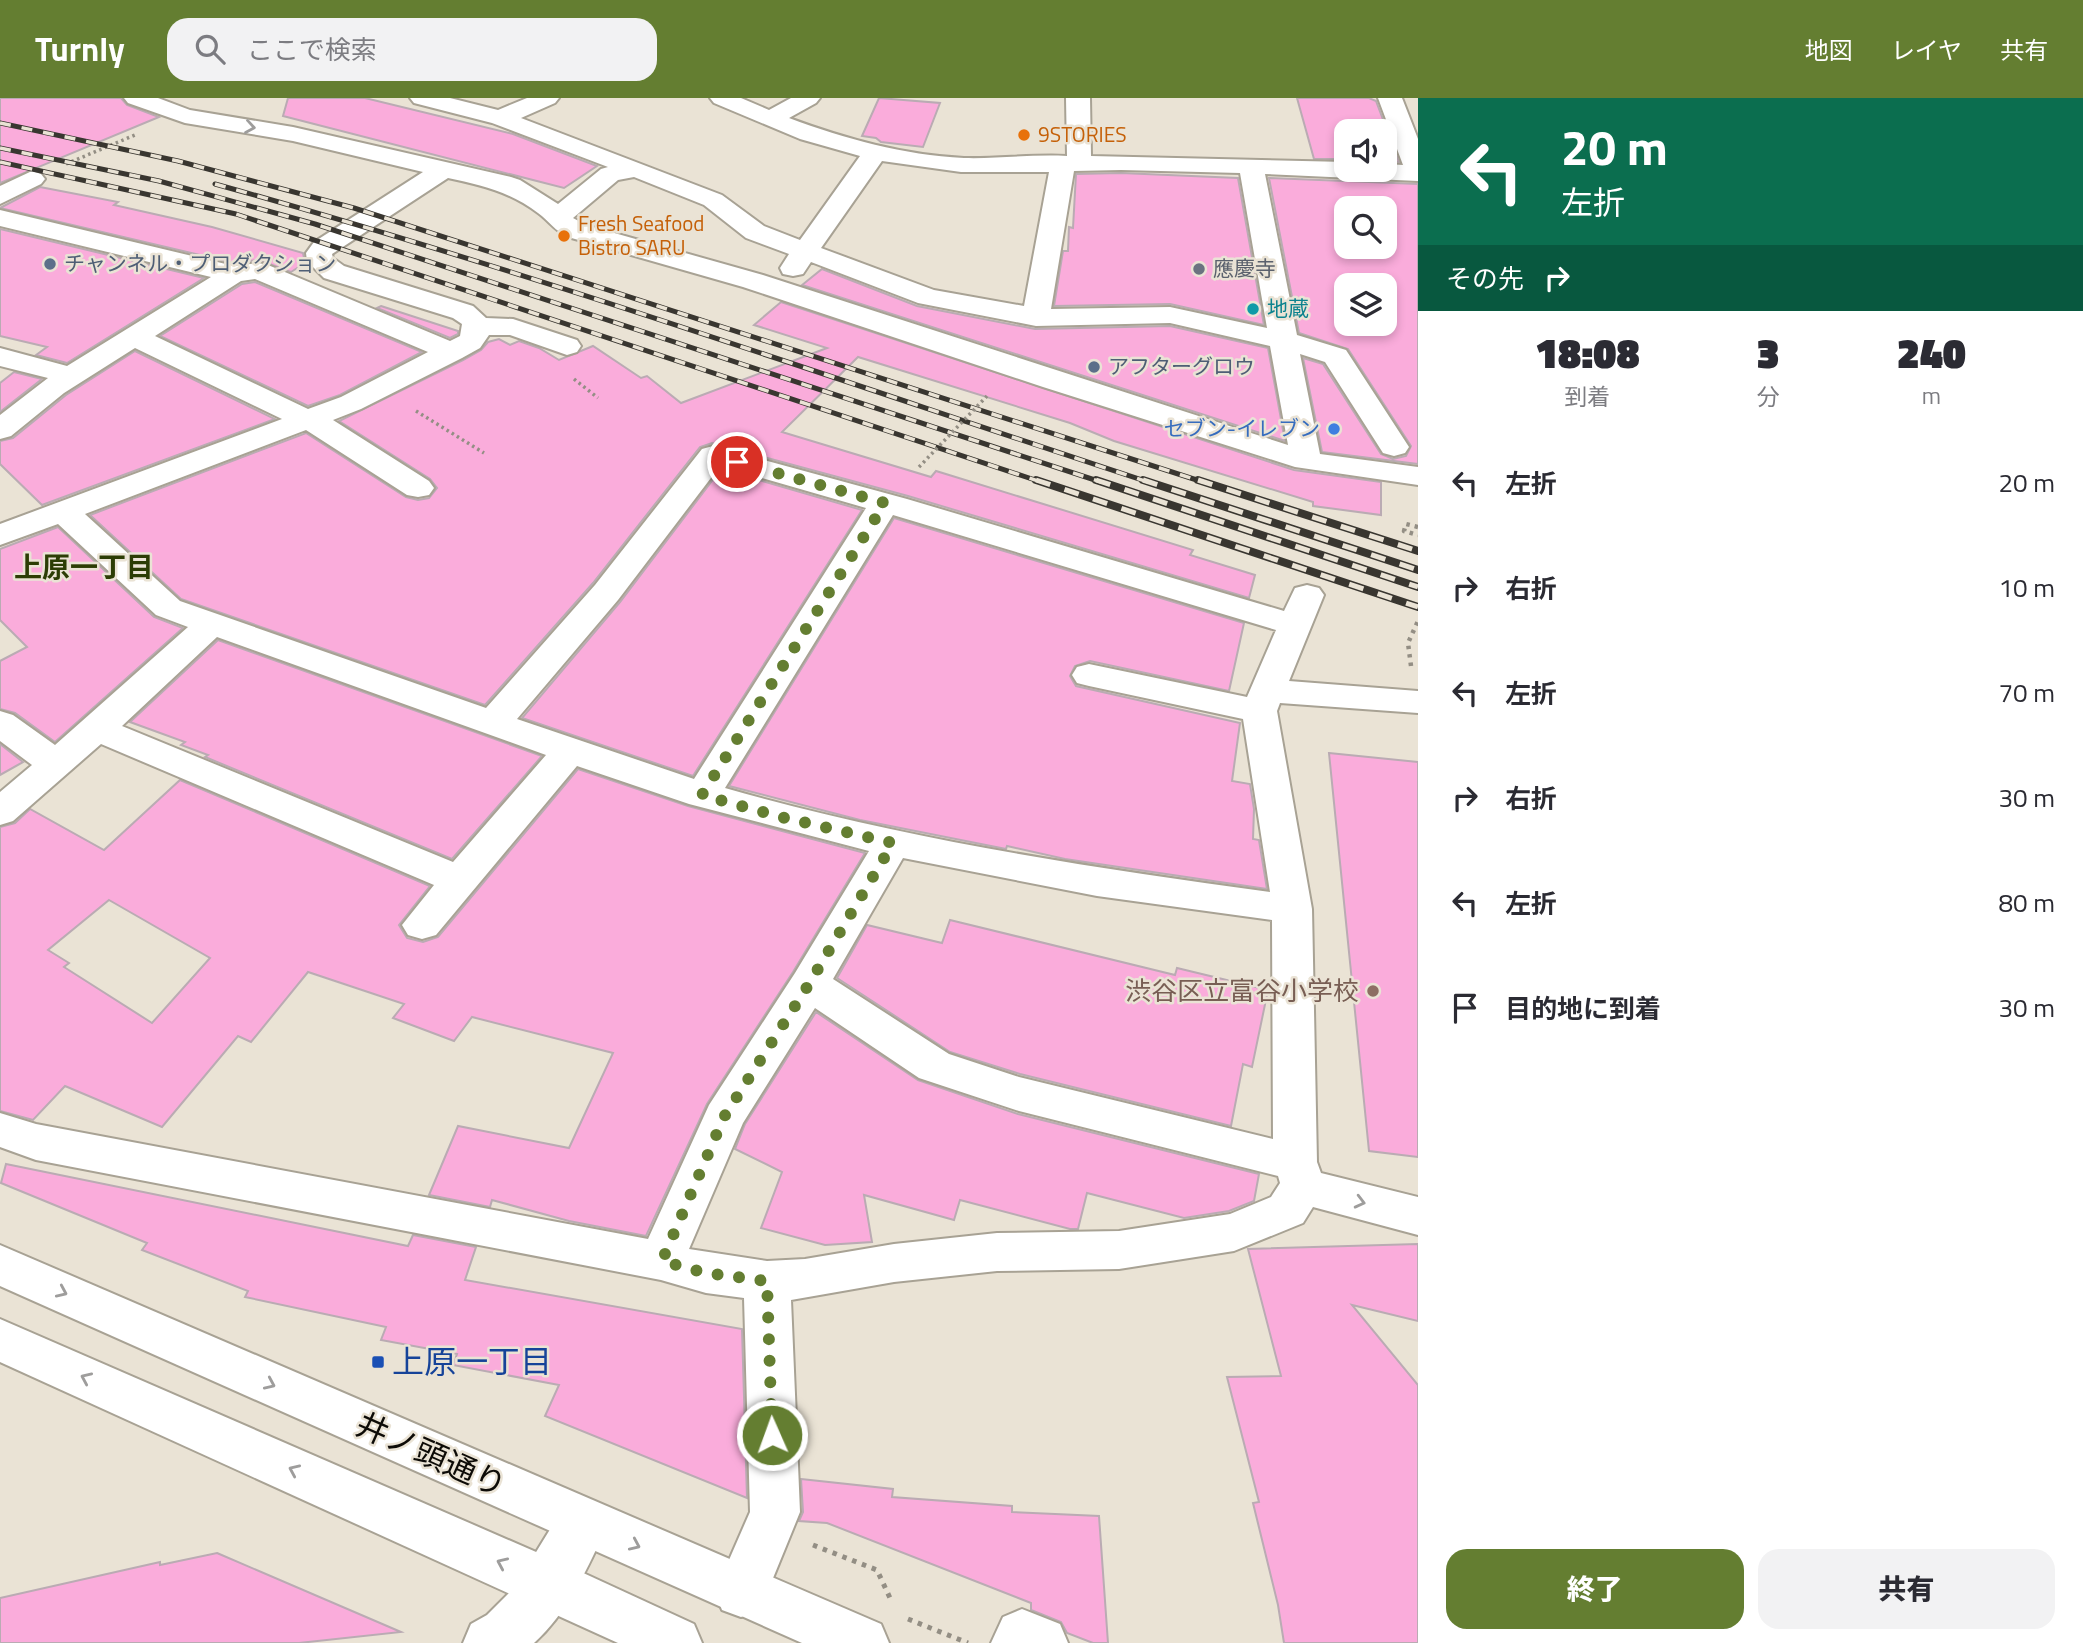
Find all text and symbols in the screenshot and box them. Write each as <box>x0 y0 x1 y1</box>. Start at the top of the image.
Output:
search box <box>167 18 657 81</box>
text: Turnly <box>35 24 125 74</box>
icon: search <box>191 30 229 68</box>
text: ここで検索 <box>247 30 377 69</box>
text: 地図 <box>1805 32 1853 68</box>
text: レイヤ <box>1891 32 1962 68</box>
text: 共有 <box>2000 32 2048 68</box>
text: 20 m <box>1561 109 1668 184</box>
place label: 9STORIES <box>1038 118 1127 150</box>
one-way arrow <box>244 119 255 134</box>
map controls <box>1334 119 1397 336</box>
button: sound <box>1334 119 1397 182</box>
icon: left <box>1446 126 1537 217</box>
marker: 9STORIES <box>1016 127 1032 143</box>
text: 左折 <box>1561 178 1625 226</box>
button: search <box>1334 196 1397 259</box>
place label: Fresh Seafood Bistro SARU <box>578 207 704 263</box>
marker: Fresh Seafood Bistro SARU <box>556 228 572 244</box>
place label: チャンネル・プロダクション <box>64 247 336 279</box>
place label: 應慶寺 <box>1213 252 1276 284</box>
marker: チャンネル・プロダクション <box>42 256 58 272</box>
text: その先 <box>1446 259 1524 298</box>
icon: right <box>1538 259 1576 297</box>
marker: 應慶寺 <box>1191 261 1207 277</box>
button: layers <box>1334 273 1397 336</box>
place label: 地蔵 <box>1267 292 1309 324</box>
marker: 地蔵 <box>1245 301 1261 317</box>
text: 18:08 <box>1535 320 1640 384</box>
text: 3 <box>1757 320 1780 384</box>
text: 240 <box>1897 320 1966 384</box>
place label: アフターグロウ <box>1108 350 1255 382</box>
marker: アフターグロウ <box>1086 359 1102 375</box>
text: m <box>1922 378 1941 413</box>
text: 到着 <box>1564 379 1610 414</box>
text: 分 <box>1757 379 1780 414</box>
place label: セブン-イレブン <box>1164 412 1320 444</box>
marker: セブン-イレブン <box>1326 421 1342 437</box>
pin <box>707 432 767 492</box>
icon: arrive <box>718 443 756 481</box>
text: 20 m <box>1998 463 2055 502</box>
icon: left <box>1446 464 1484 502</box>
text: 左折 <box>1505 464 1557 503</box>
district label: 上原一丁目 <box>14 545 154 588</box>
text: 10 m <box>1998 568 2055 607</box>
icon: right <box>1446 569 1484 607</box>
text: 右折 <box>1505 569 1557 608</box>
text: 70 m <box>1998 673 2055 712</box>
icon: left <box>1446 674 1484 712</box>
text: 左折 <box>1505 674 1557 713</box>
text: 30 m <box>1998 778 2055 817</box>
icon: right <box>1446 779 1484 817</box>
text: 右折 <box>1505 779 1557 818</box>
text: 80 m <box>1998 883 2055 922</box>
icon: left <box>1446 884 1484 922</box>
text: 左折 <box>1505 884 1557 923</box>
place label: 渋谷区立富谷小学校 <box>1125 971 1359 1010</box>
marker: 渋谷区立富谷小学校 <box>1365 983 1381 999</box>
text: 30 m <box>1998 988 2055 1027</box>
icon: arrive <box>1446 989 1484 1027</box>
text: 目的地に到着 <box>1505 989 1661 1028</box>
one-way arrow <box>1354 1193 1366 1208</box>
one-way arrow <box>55 1284 68 1298</box>
place label: 上原一丁目 <box>392 1337 552 1385</box>
marker: 上原一丁目 <box>370 1354 386 1370</box>
one-way arrow <box>81 1372 94 1386</box>
one-way arrow <box>263 1376 276 1390</box>
position arrow <box>735 1398 809 1472</box>
street label: 井ノ頭通り <box>349 1400 514 1509</box>
one-way arrow <box>289 1464 302 1478</box>
one-way arrow <box>629 1537 641 1551</box>
button: 終了 <box>1446 1549 1744 1629</box>
button: 共有 <box>1758 1549 2055 1629</box>
one-way arrow <box>497 1557 509 1571</box>

